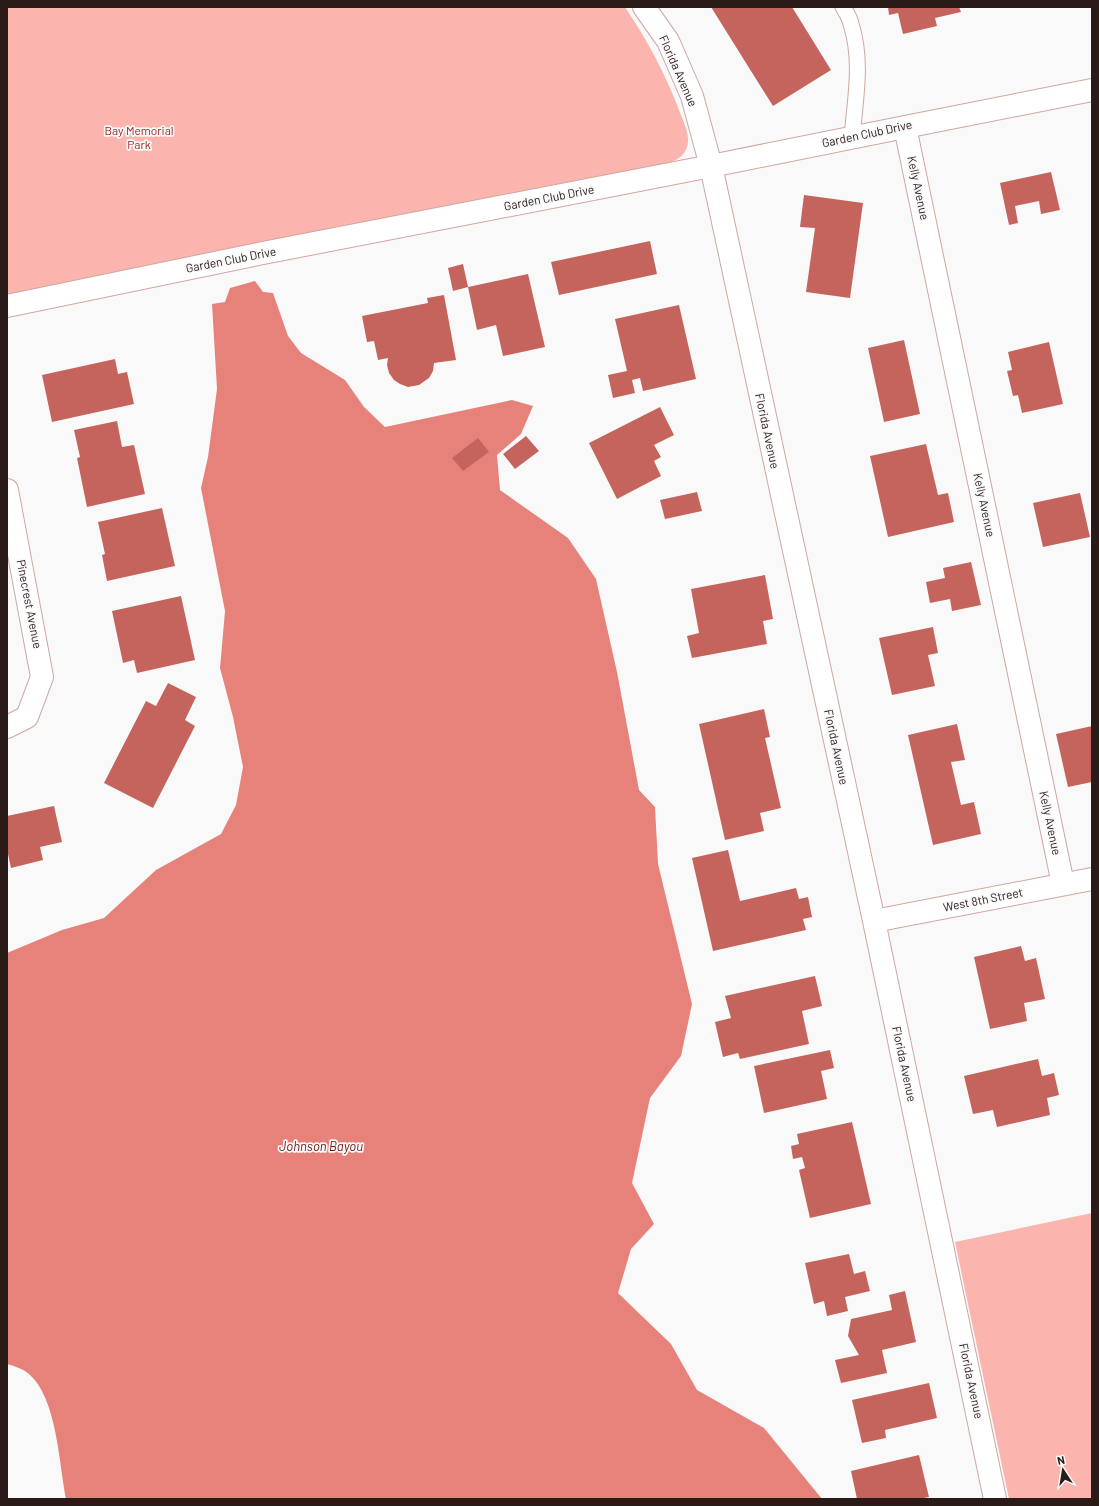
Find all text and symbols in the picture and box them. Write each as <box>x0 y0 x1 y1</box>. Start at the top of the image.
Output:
street label: Florida Avenue <box>657 33 701 109</box>
street label: Garden Club Drive <box>820 117 913 149</box>
park label: Bay Memorial Park <box>104 123 174 151</box>
street label: Kelly Avenue <box>905 154 933 221</box>
street label: Garden Club Drive <box>502 181 595 213</box>
street label: Garden Club Drive <box>184 243 277 275</box>
street label: Florida Avenue <box>753 392 783 470</box>
street label: Kelly Avenue <box>971 471 999 538</box>
street label: Pinecrest Avenue <box>14 558 45 650</box>
street label: Florida Avenue <box>822 708 852 786</box>
street label: Kelly Avenue <box>1037 789 1065 856</box>
street label: West 8th Street <box>942 884 1024 914</box>
street label: Florida Avenue <box>890 1025 920 1103</box>
water label: Johnson Bayou <box>279 1138 363 1154</box>
street label: Florida Avenue <box>957 1342 987 1420</box>
north arrow <box>1043 1450 1083 1490</box>
text: N <box>1056 1453 1066 1467</box>

